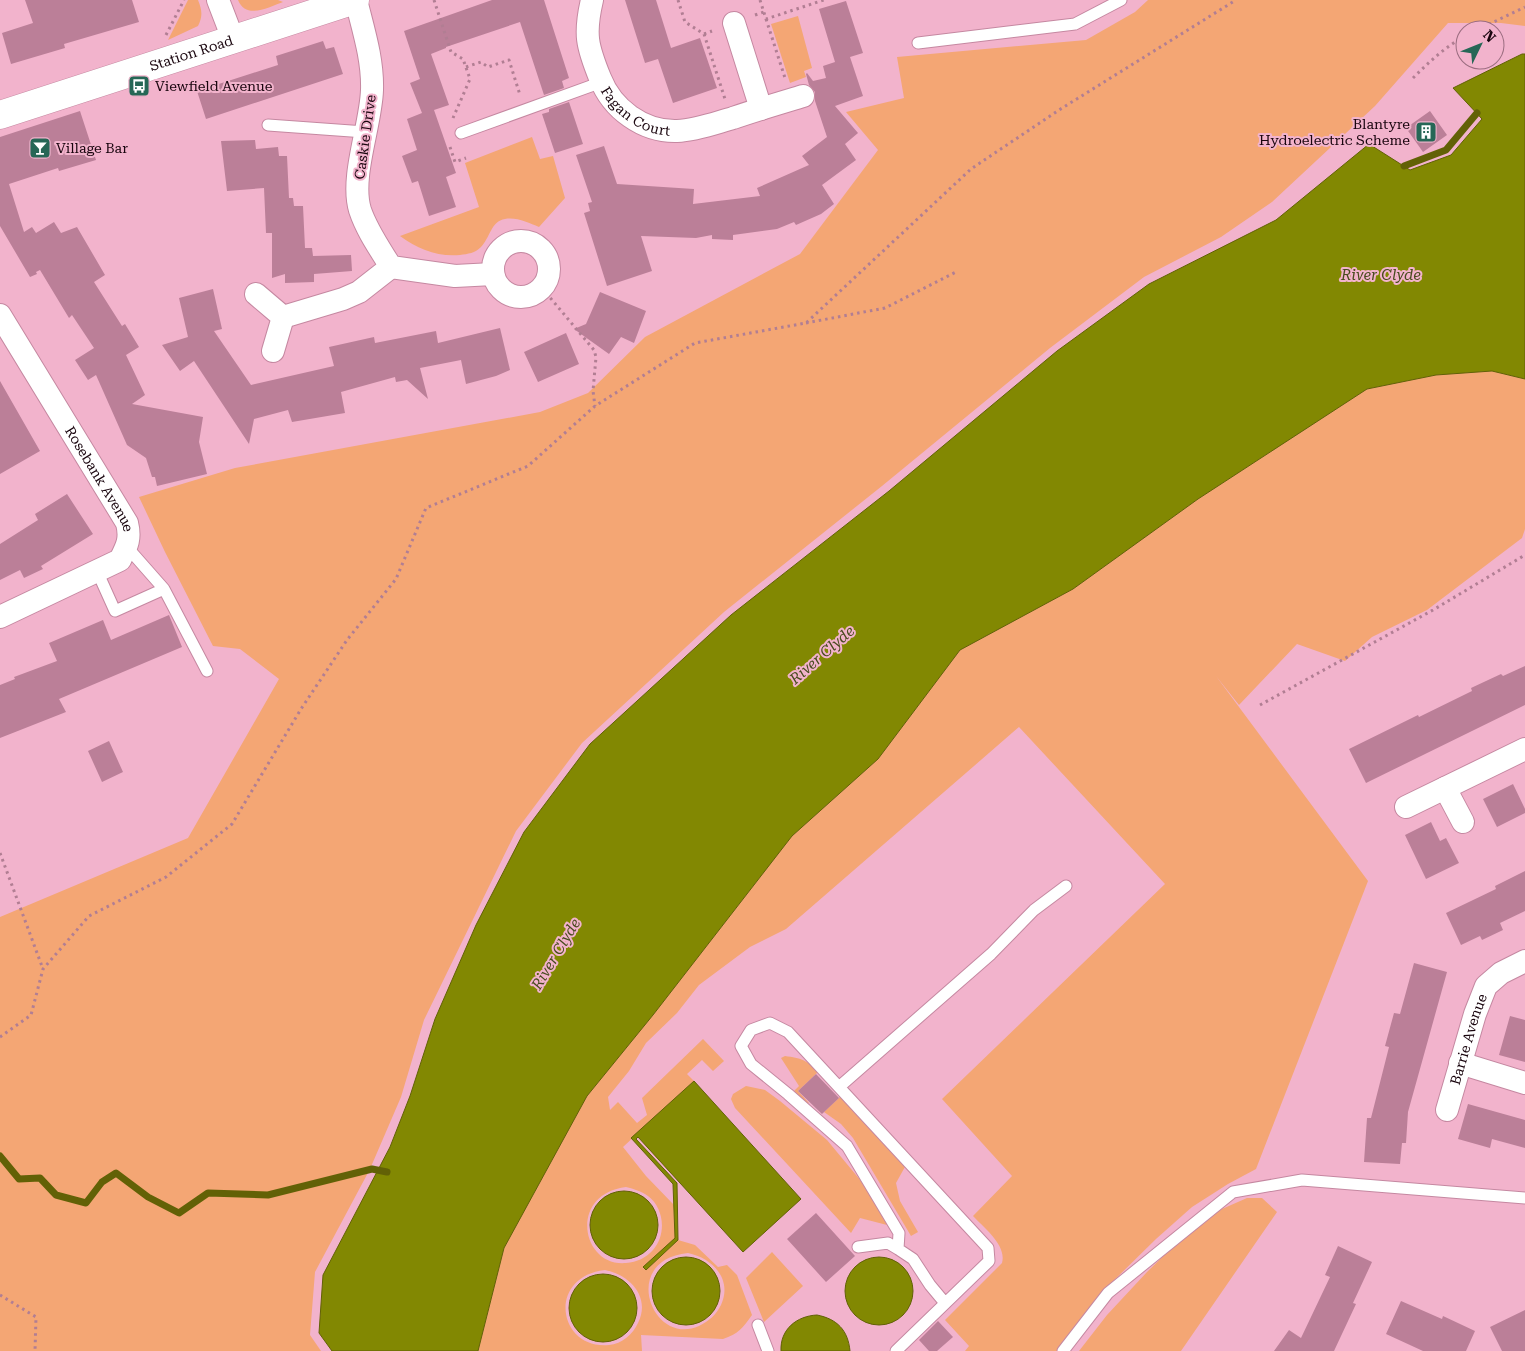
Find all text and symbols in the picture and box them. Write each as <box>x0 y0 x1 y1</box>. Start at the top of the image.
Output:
north arrow <box>1455 20 1505 70</box>
text: N <box>1480 27 1499 46</box>
street label: Station Road <box>148 32 235 74</box>
bus stop icon: Viewfield Avenue <box>127 74 151 98</box>
place label: Viewfield Avenue <box>155 78 273 94</box>
street label: Fagan Court <box>598 84 671 139</box>
street label: Caskie Drive <box>351 93 379 180</box>
place label: Blantyre Hydroelectric Scheme <box>1259 116 1410 148</box>
building icon: Blantyre Hydroelectric Scheme <box>1414 120 1438 144</box>
bar icon: Village Bar <box>28 136 52 160</box>
place label: Village Bar <box>56 140 128 156</box>
water label: River Clyde <box>1340 266 1421 284</box>
street label: Rosebank Avenue <box>62 423 137 533</box>
water label: River Clyde <box>785 622 858 689</box>
water label: River Clyde <box>527 915 584 994</box>
street label: Barrie Avenue <box>1447 991 1490 1086</box>

